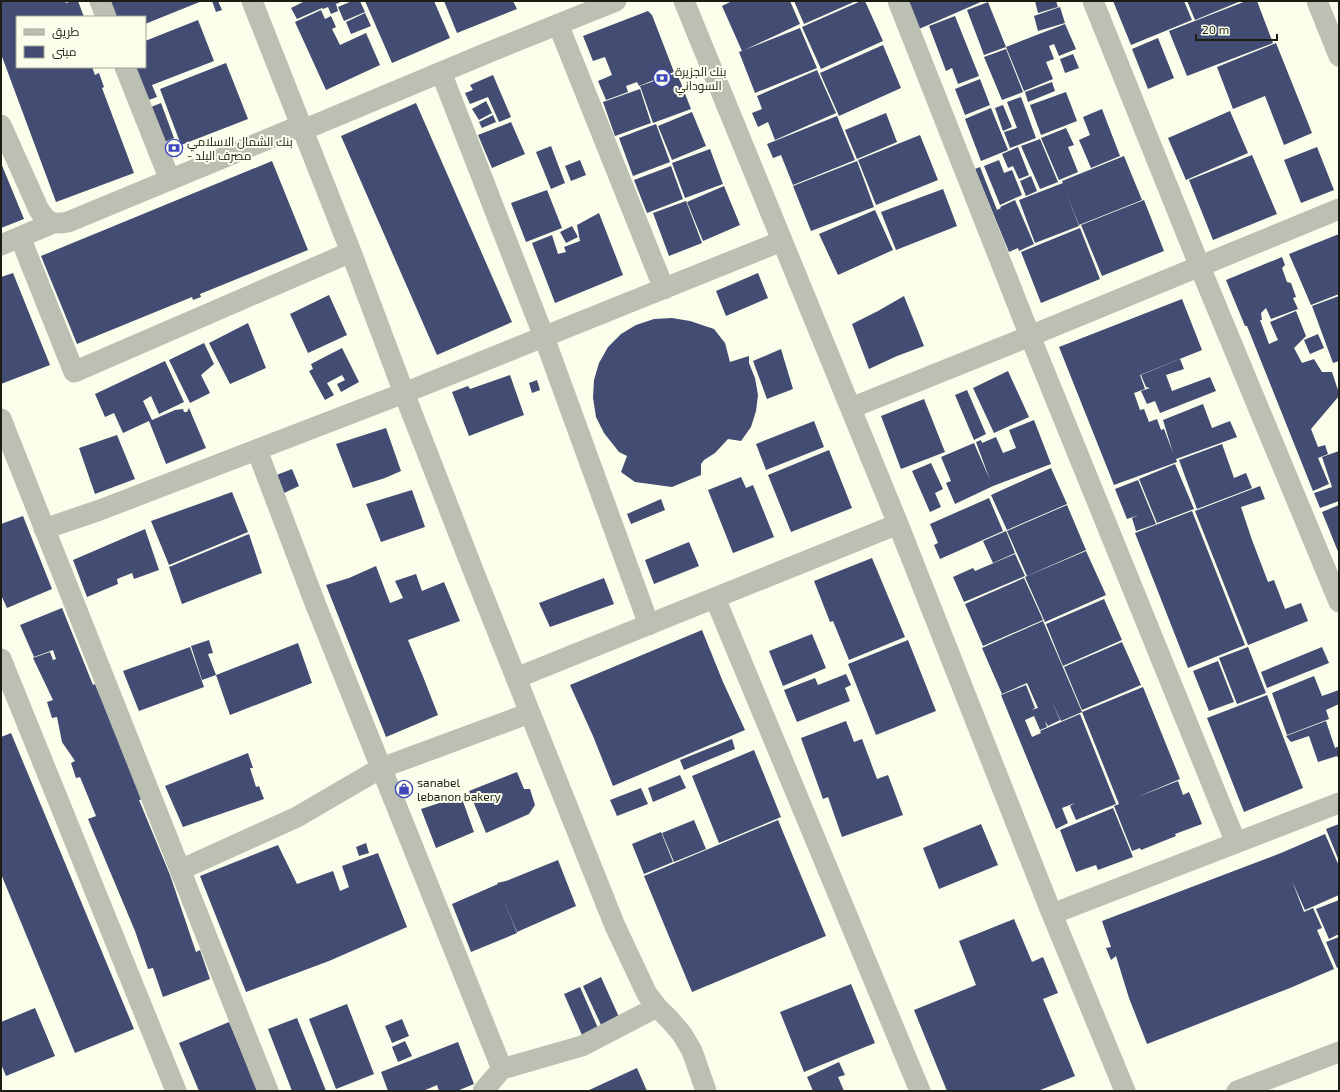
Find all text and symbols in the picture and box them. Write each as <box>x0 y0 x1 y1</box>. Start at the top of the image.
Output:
legend <box>16 16 146 68</box>
scale bar <box>1196 16 1277 42</box>
text: 20 m <box>1202 22 1229 36</box>
text: طريق <box>52 24 80 39</box>
text: مبنى <box>52 44 77 59</box>
place label: بنك الجزيرة السوداني <box>675 64 726 96</box>
bank icon: بنك الجزيرة السوداني <box>652 68 672 88</box>
place label: بنك الشمال الاسلامي - مصرف البلد <box>187 134 293 163</box>
bank icon: بنك الشمال الاسلامي - مصرف البلد <box>164 138 184 158</box>
place label: sanabel lebanon bakery <box>417 775 501 803</box>
shop icon: sanabel lebanon bakery <box>394 779 414 799</box>

